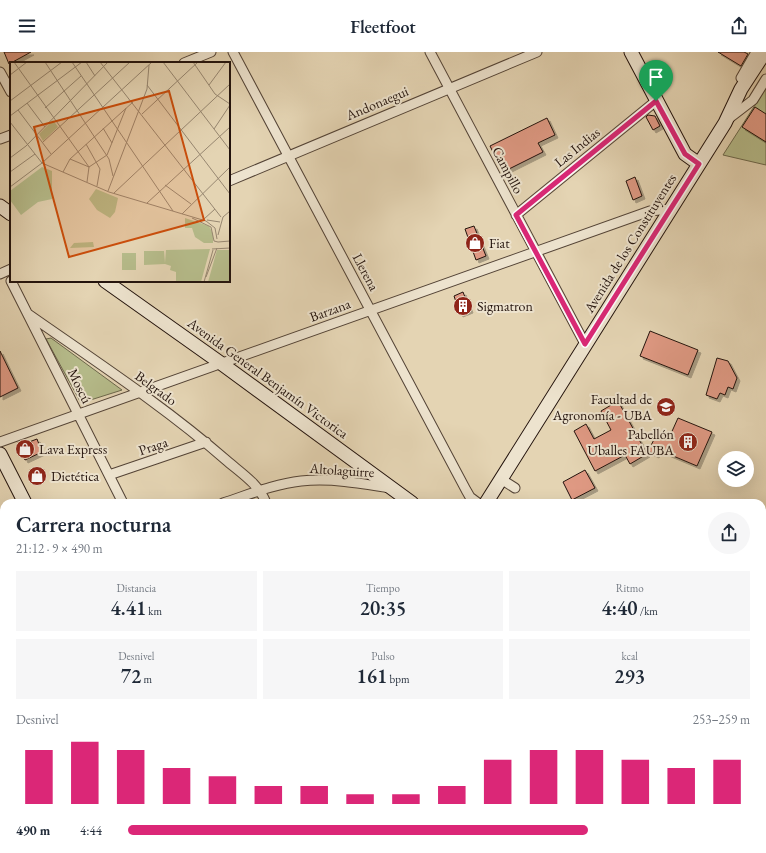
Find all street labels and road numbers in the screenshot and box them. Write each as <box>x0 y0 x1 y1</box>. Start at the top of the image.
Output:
street label: Andonaegui <box>342 82 412 125</box>
street label: Las Indias <box>550 123 604 171</box>
street label: Campillo <box>488 143 528 197</box>
street label: Avenida de los Constituyentes <box>579 170 680 317</box>
street label: Llerena <box>349 250 384 294</box>
street label: Barzana <box>307 294 353 326</box>
street label: Avenida General Benjamín Victorica <box>183 313 352 443</box>
street label: Moscú <box>64 365 96 407</box>
street label: Belgrado <box>132 367 181 409</box>
street label: Praga <box>136 433 170 459</box>
street label: Altolaguirre <box>308 459 375 481</box>

